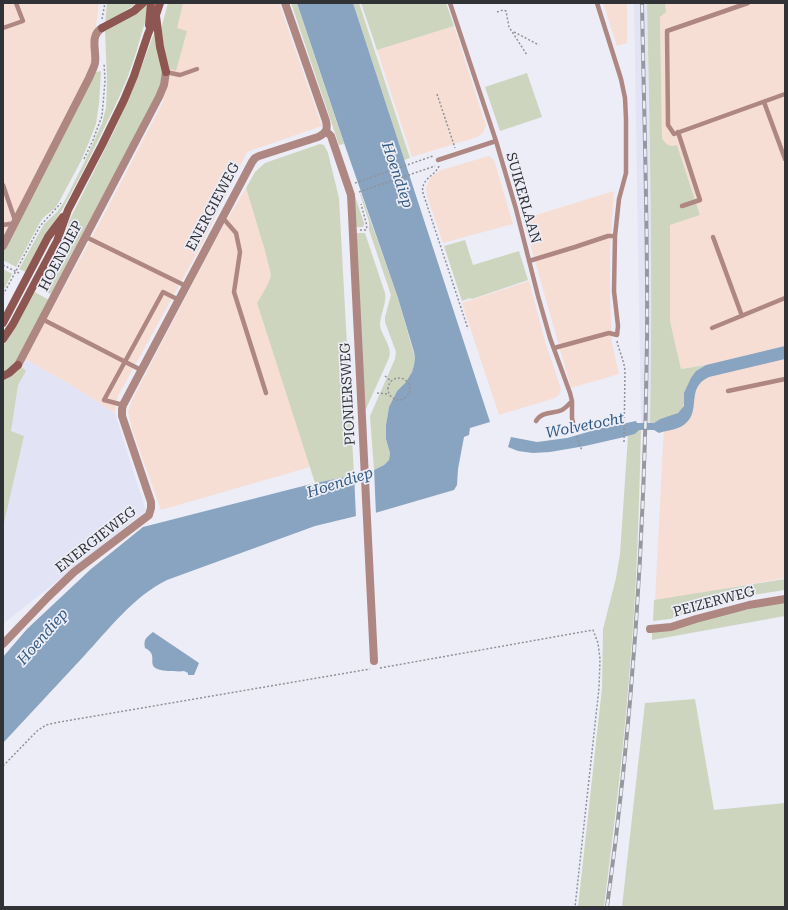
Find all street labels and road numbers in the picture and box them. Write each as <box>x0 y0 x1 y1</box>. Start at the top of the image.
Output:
street label: SUIKERLAAN <box>502 151 544 245</box>
street label: ENERGIEWEG <box>183 160 243 254</box>
street label: HOENDIEP <box>35 218 87 294</box>
street label: PIONIERSWEG <box>337 342 359 446</box>
street label: ENERGIEWEG <box>52 503 140 577</box>
street label: PEIZERWEG <box>671 583 757 621</box>

